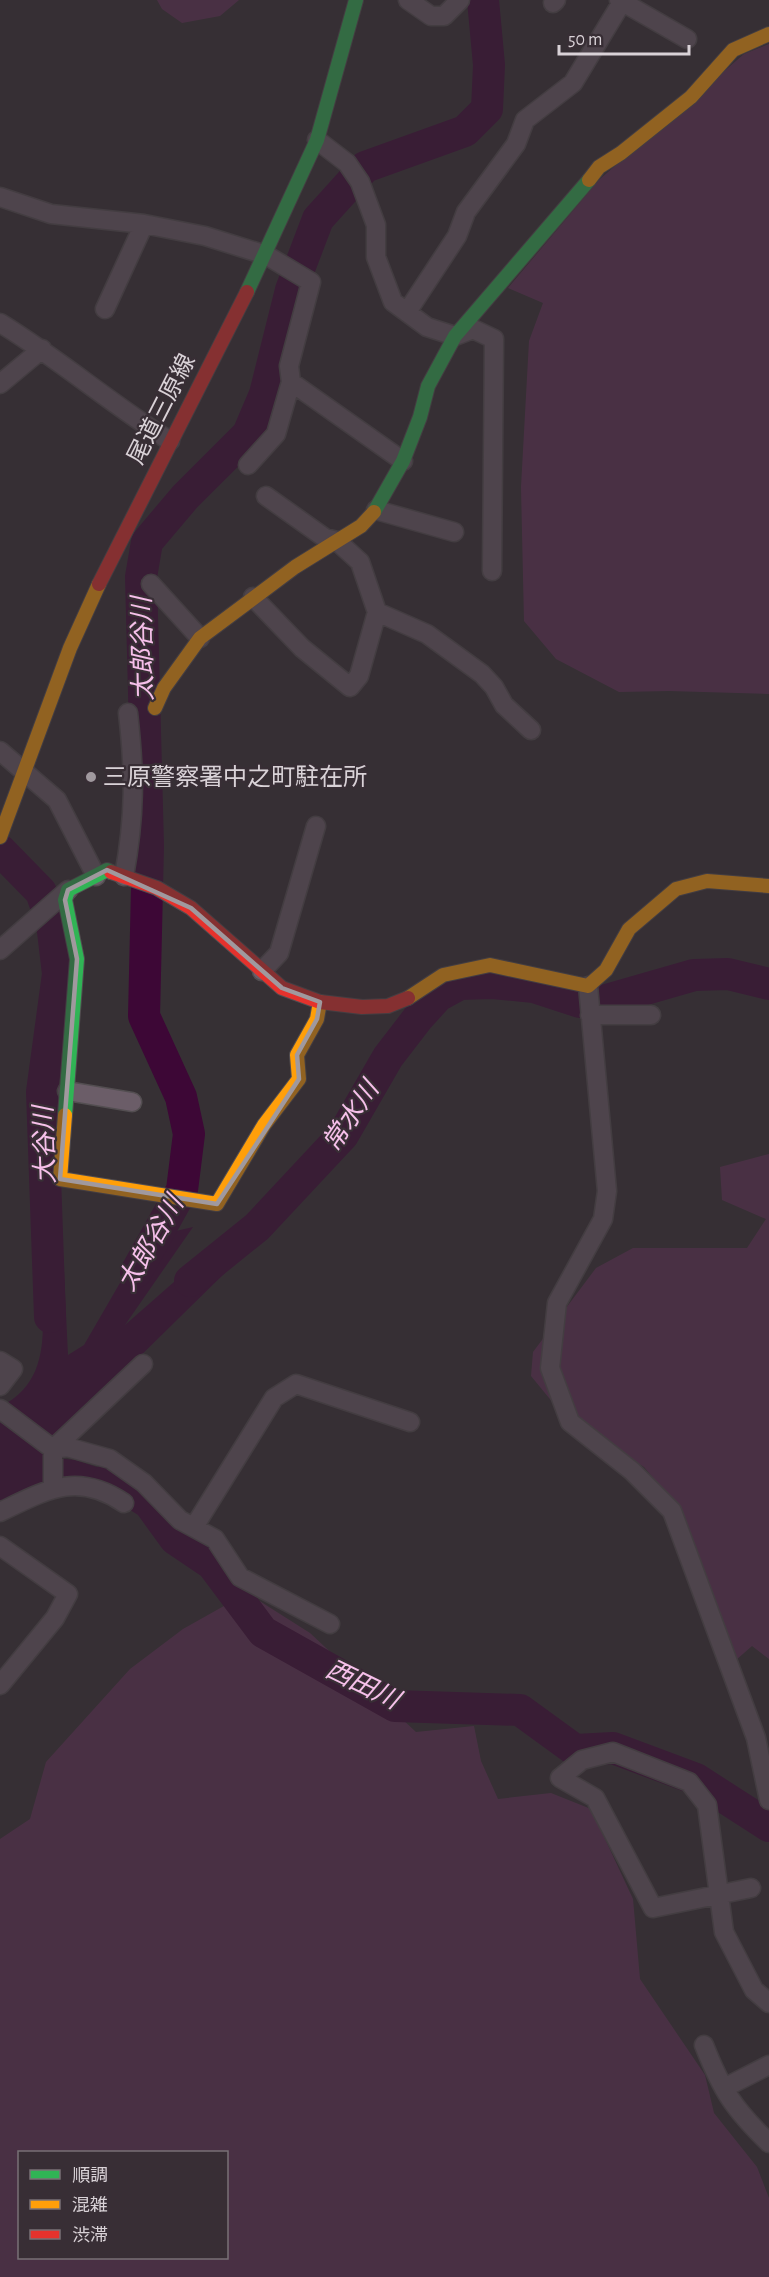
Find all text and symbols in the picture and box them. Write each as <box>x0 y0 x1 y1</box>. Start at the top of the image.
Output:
scale bar <box>559 18 690 56</box>
text: 50 m <box>568 31 602 49</box>
street label: 尾道三原線 <box>122 350 200 468</box>
water label: 太郎谷川 <box>128 594 157 701</box>
place label: 三原警察署中之町駐在所 <box>103 764 367 790</box>
marker: 三原警察署中之町駐在所 <box>84 770 98 784</box>
water label: 常水川 <box>317 1074 385 1156</box>
water label: 大谷川 <box>30 1103 59 1184</box>
water label: 太郎谷川 <box>113 1189 190 1295</box>
water label: 西田川 <box>322 1656 406 1715</box>
legend <box>18 2151 228 2259</box>
text: 順調 <box>72 2167 108 2185</box>
text: 混雑 <box>72 2195 108 2215</box>
text: 渋滞 <box>72 2226 108 2245</box>

